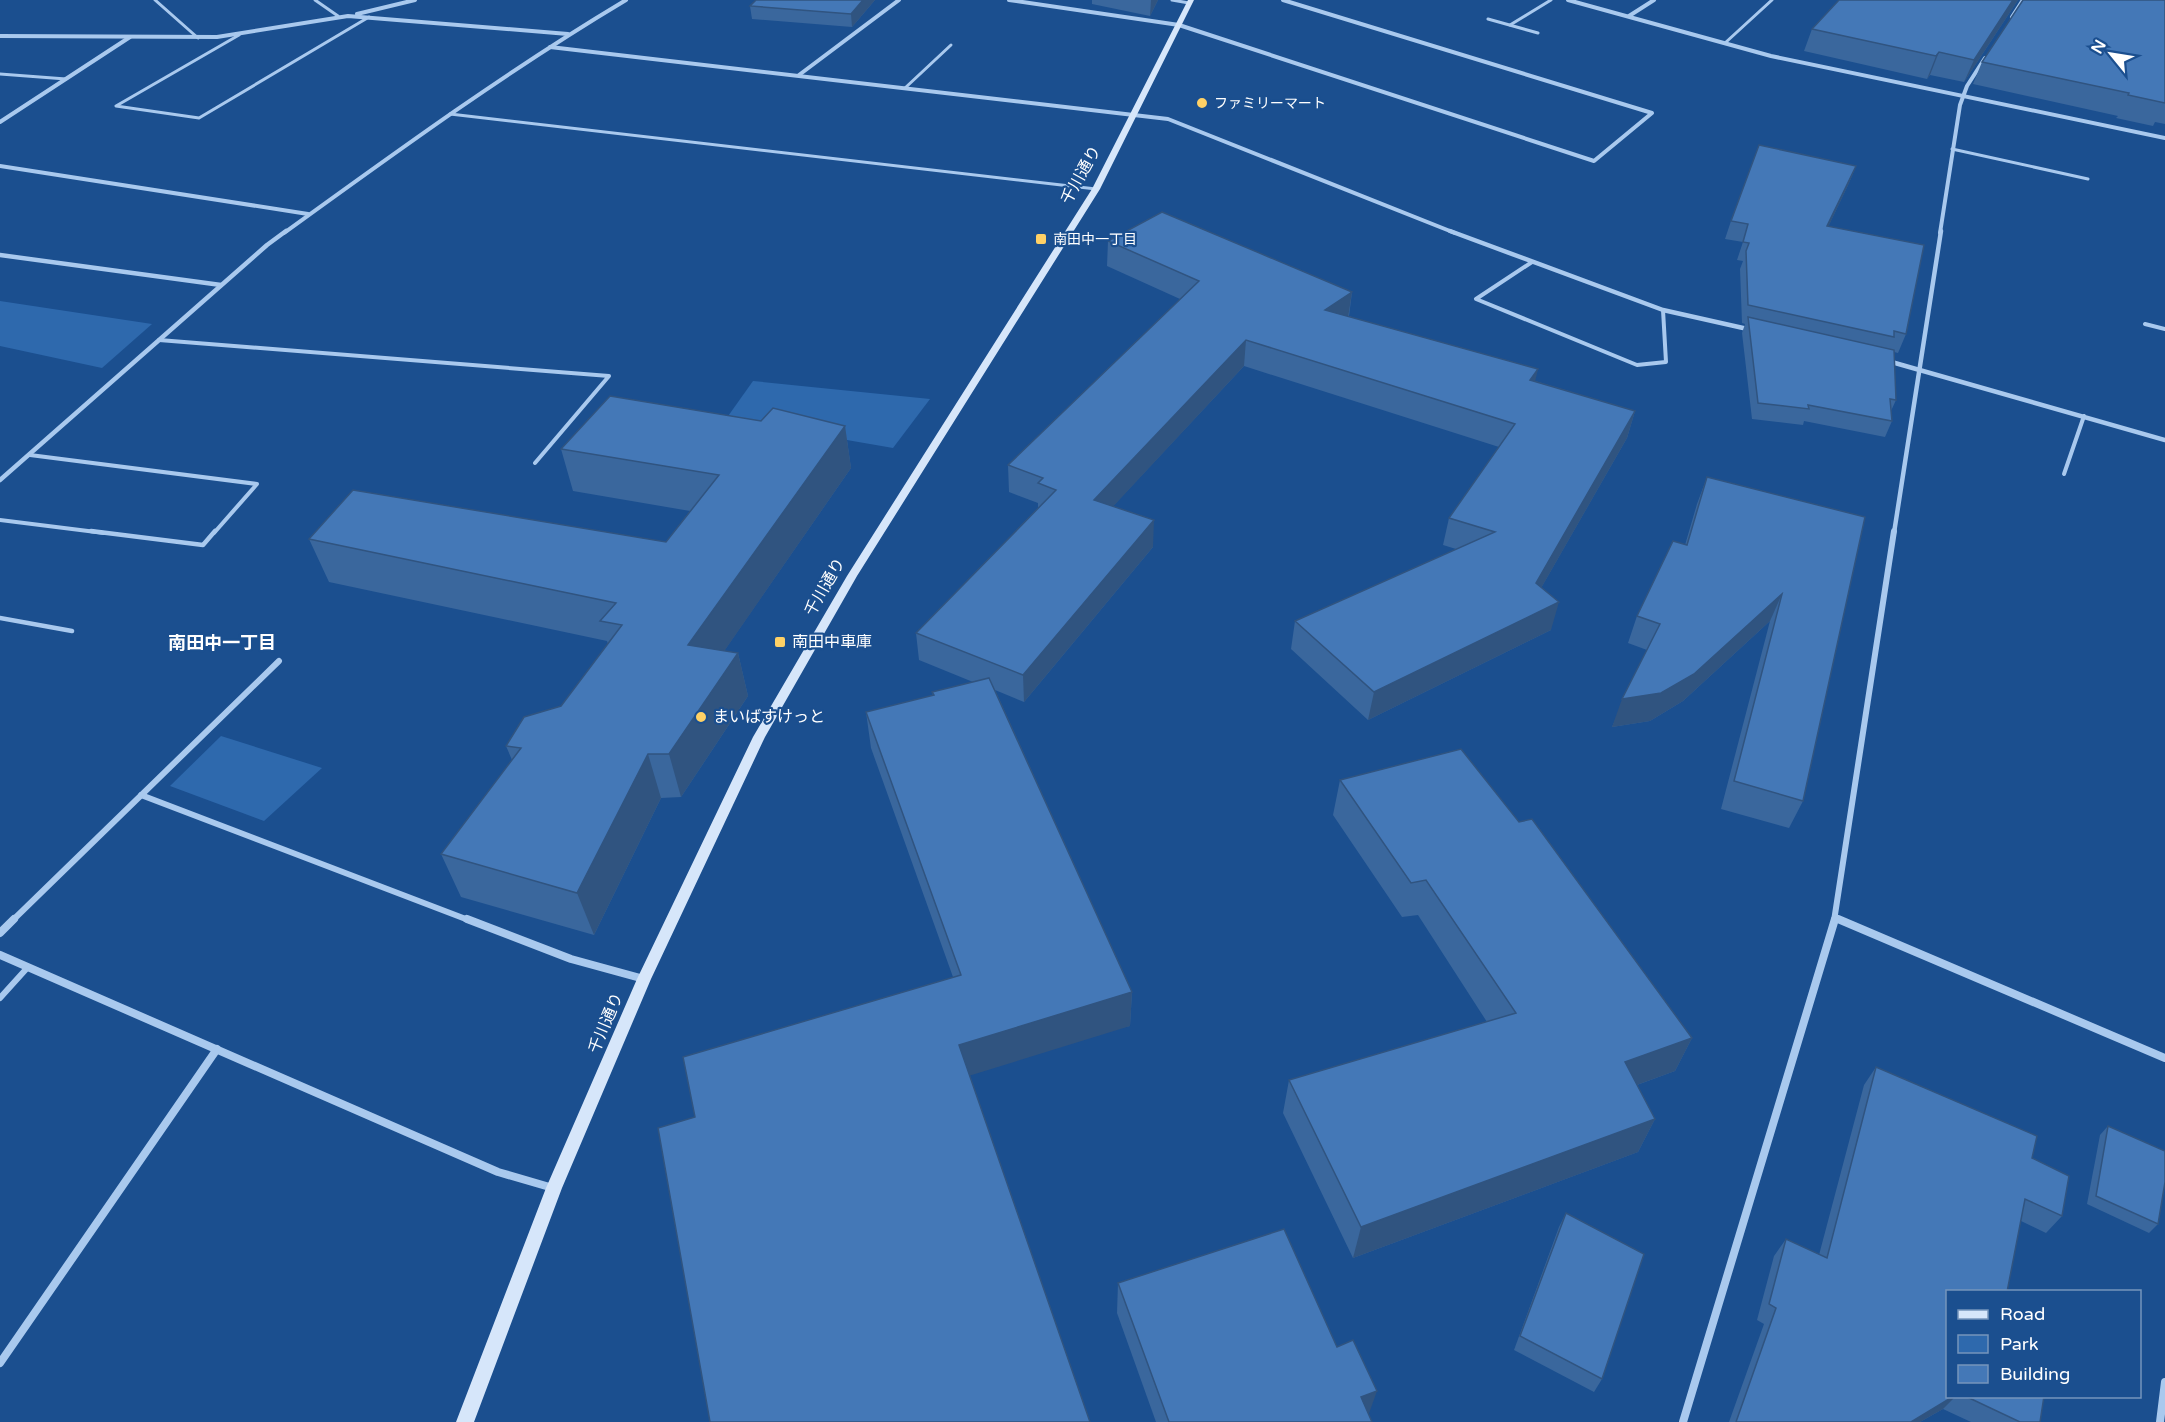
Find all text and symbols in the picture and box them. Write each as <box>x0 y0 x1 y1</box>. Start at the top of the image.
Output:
north arrow <box>2081 24 2141 84</box>
text: N <box>2087 36 2111 58</box>
place label: ファミリーマート <box>1214 95 1326 112</box>
marker: ファミリーマート <box>1195 96 1209 110</box>
street label: 千川通り <box>1057 142 1105 208</box>
place label: 南田中一丁目 <box>1053 231 1137 248</box>
marker: 南田中一丁目 <box>1034 232 1048 246</box>
street label: 千川通り <box>800 554 850 620</box>
district label: 南田中一丁目 <box>168 632 276 654</box>
place label: 南田中車庫 <box>792 632 872 652</box>
marker: 南田中車庫 <box>773 635 787 649</box>
place label: まいばすけっと <box>713 707 825 727</box>
marker: まいばすけっと <box>694 710 708 724</box>
street label: 千川通り <box>584 990 628 1056</box>
legend <box>1946 1290 2141 1398</box>
text: Road <box>2000 1303 2045 1325</box>
text: Park <box>2000 1333 2039 1355</box>
text: Building <box>2000 1363 2070 1385</box>

